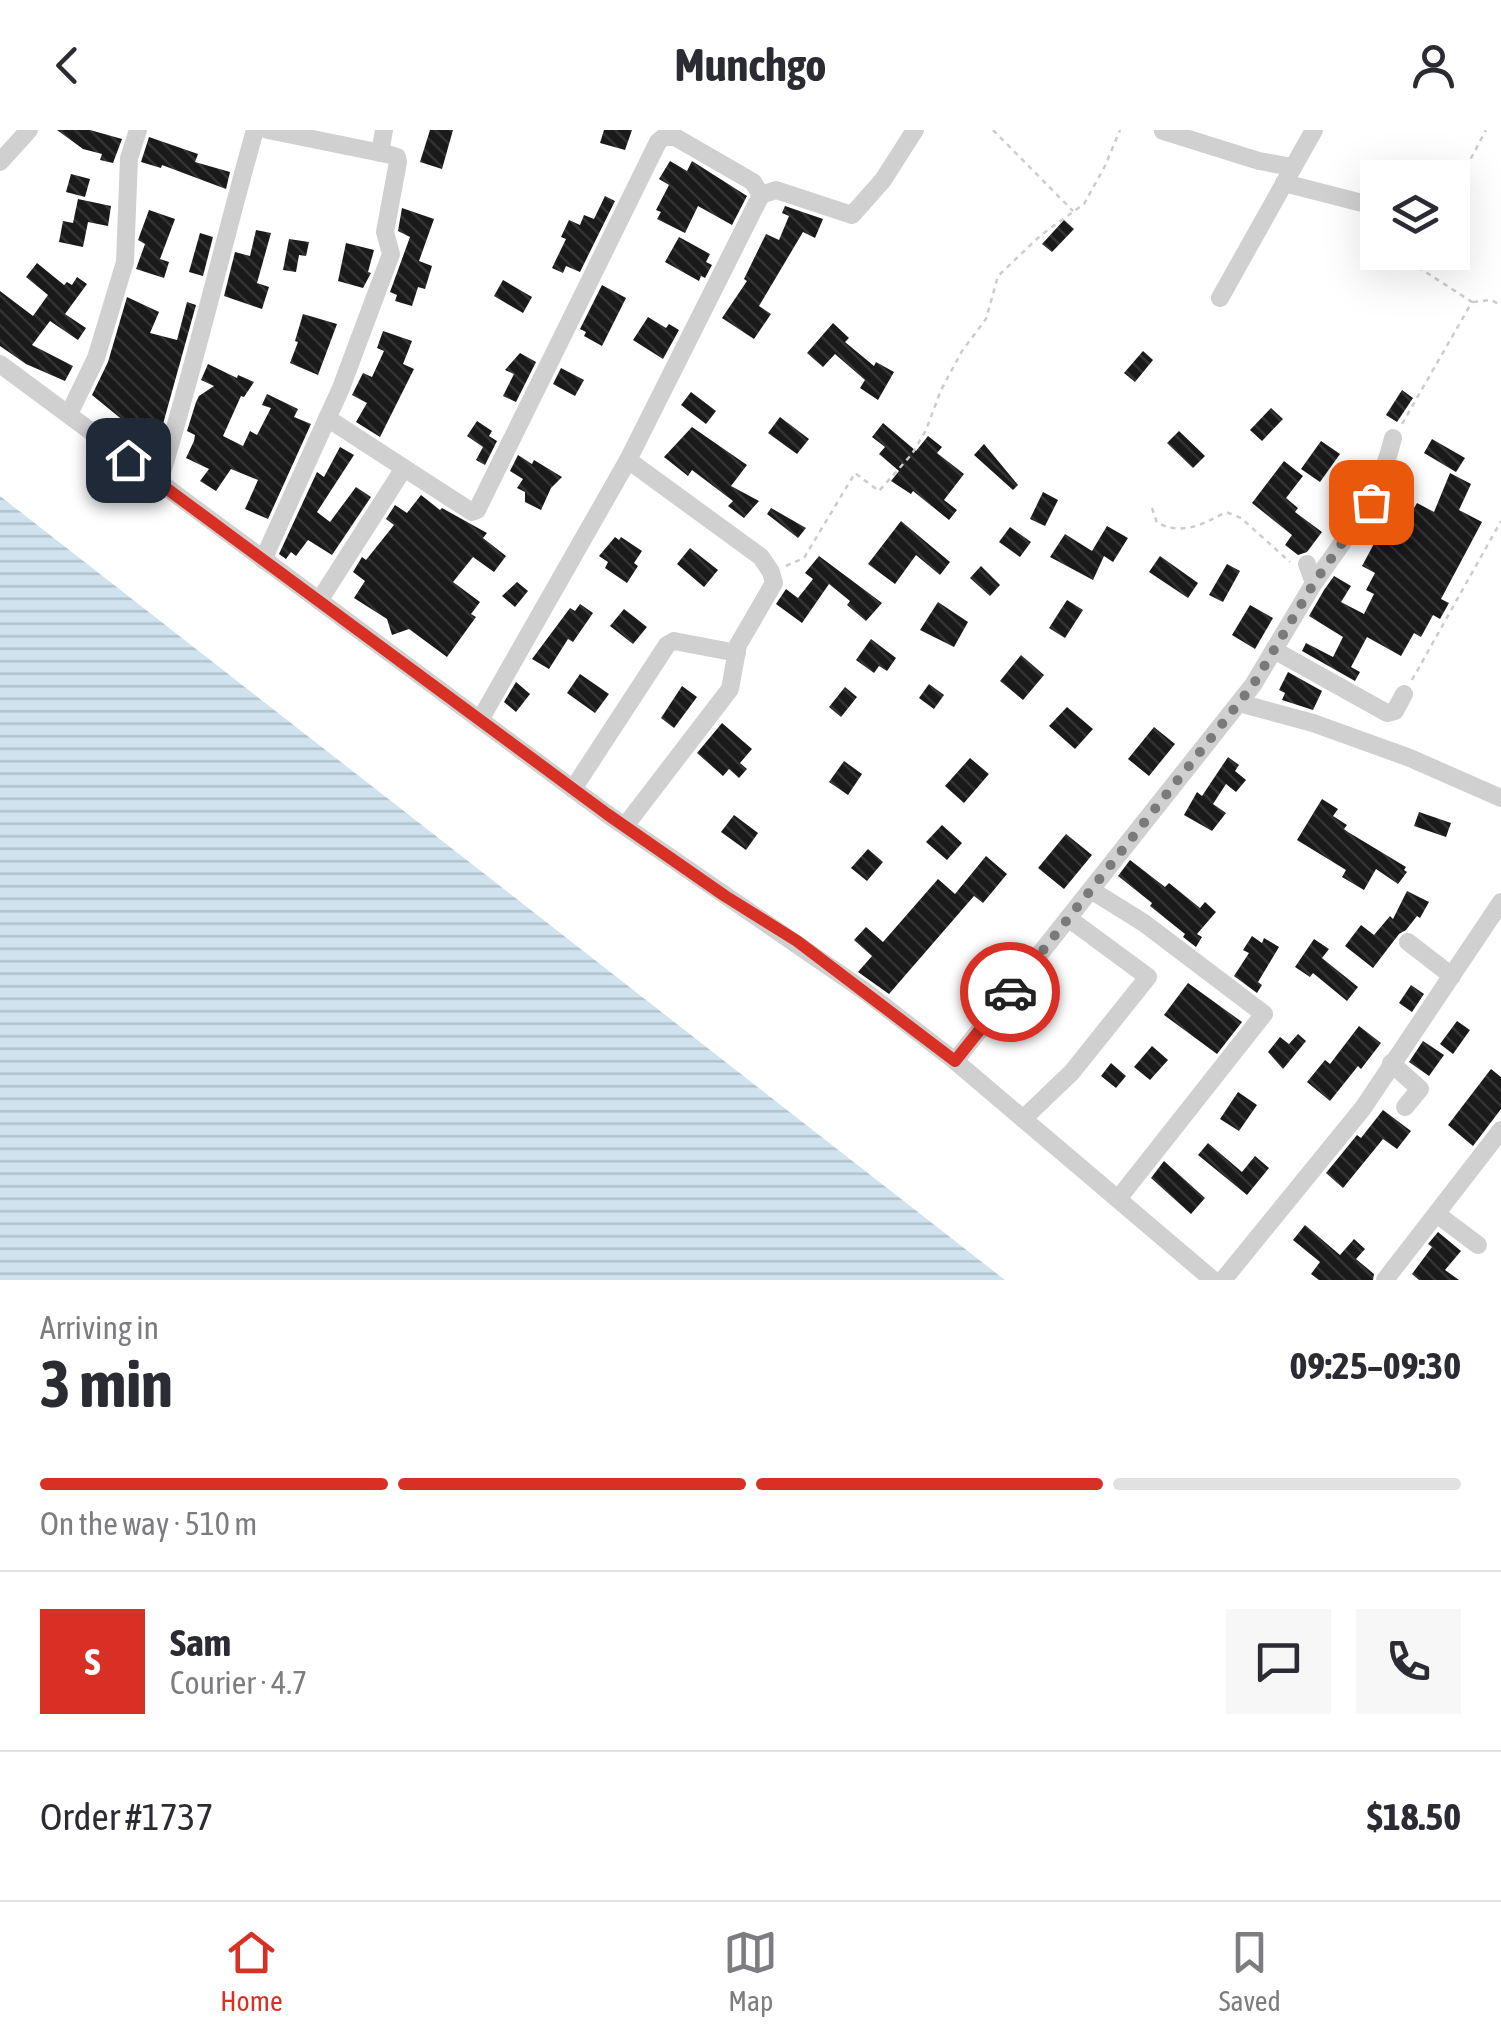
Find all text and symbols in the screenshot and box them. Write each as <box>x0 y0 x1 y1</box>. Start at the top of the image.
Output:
icon: back <box>40 38 95 93</box>
icon: person <box>1406 38 1461 93</box>
text: Munchgo <box>675 39 826 91</box>
map controls <box>1360 160 1470 270</box>
button: layers <box>1360 160 1470 270</box>
pin <box>86 418 171 503</box>
icon: home <box>101 433 156 488</box>
pin <box>1329 460 1414 545</box>
icon: bag <box>1344 475 1399 530</box>
courier <box>960 942 1060 1042</box>
icon: car <box>983 965 1038 1020</box>
text: Arriving in <box>40 1309 159 1346</box>
text: 09:25–09:30 <box>1289 1344 1461 1387</box>
text: 3 min <box>40 1346 173 1421</box>
text: On the way · 510 m <box>40 1505 257 1542</box>
button: chat <box>1226 1609 1331 1714</box>
button: phone <box>1356 1609 1461 1714</box>
text: Sam <box>170 1621 231 1664</box>
text: S <box>85 1640 100 1683</box>
text: Courier · 4.7 <box>170 1664 307 1701</box>
text: Order #1737 <box>40 1795 213 1838</box>
text: $18.50 <box>1367 1795 1461 1838</box>
tab: Home <box>220 1925 283 2017</box>
tab: Map <box>723 1925 778 2017</box>
tab: Saved <box>1219 1925 1281 2017</box>

